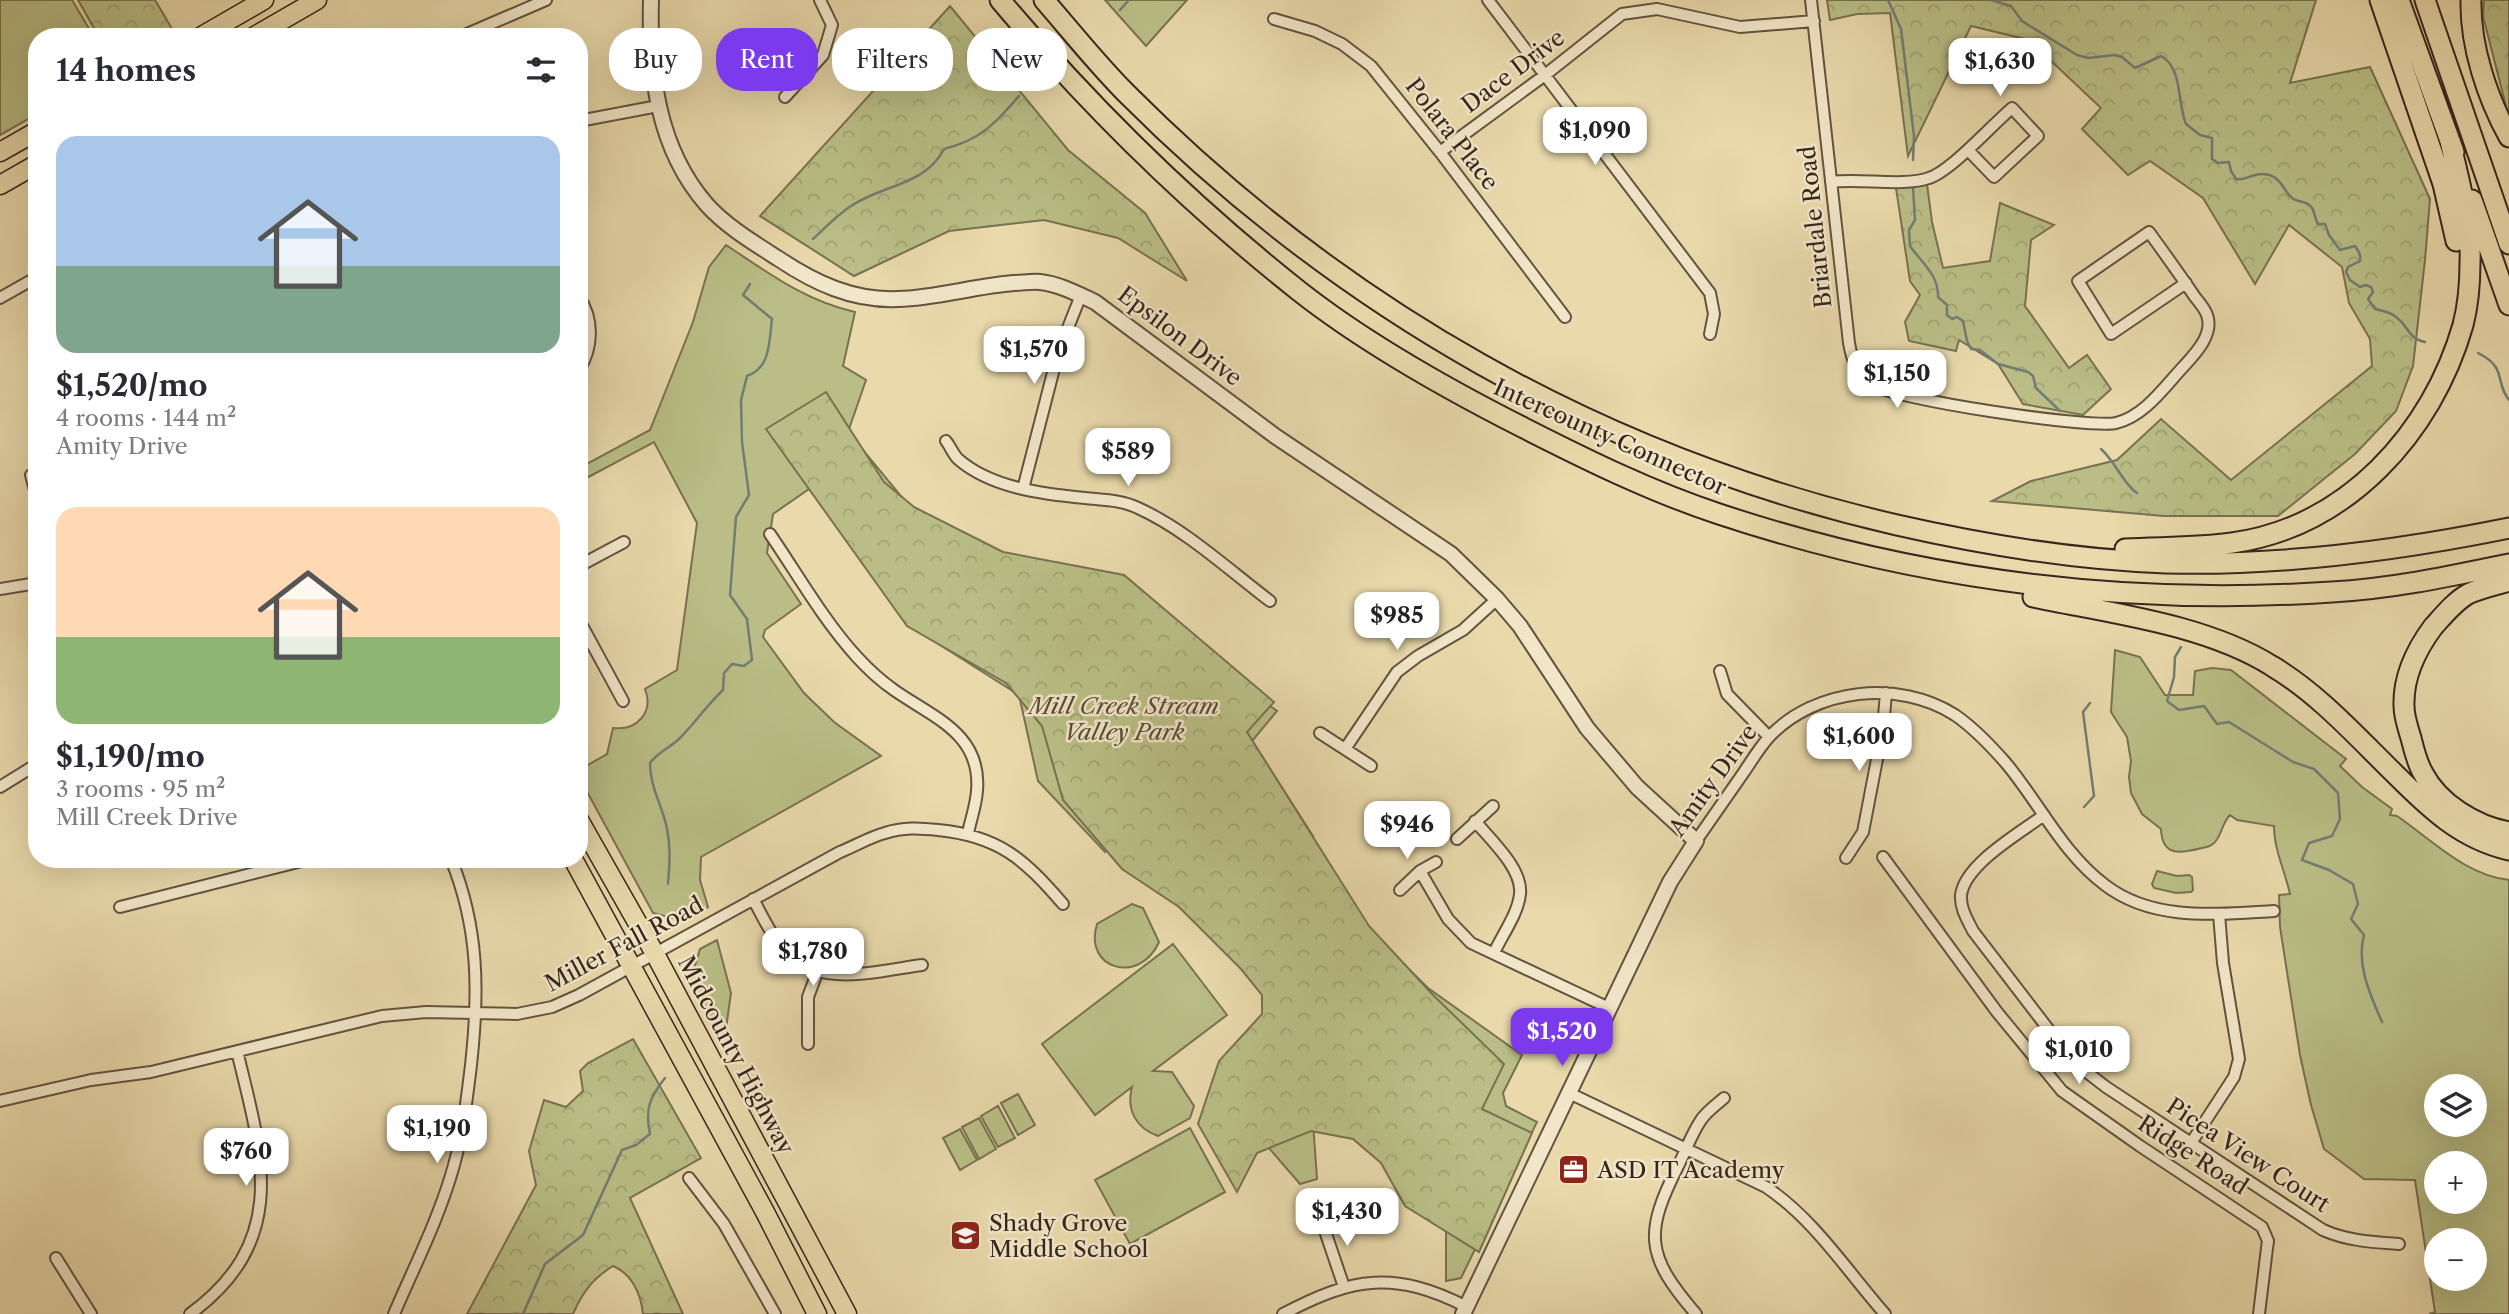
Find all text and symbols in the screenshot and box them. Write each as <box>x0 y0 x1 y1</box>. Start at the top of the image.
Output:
street label: Dace Drive <box>1456 23 1570 119</box>
chip: Buy <box>609 28 702 91</box>
chip: Rent <box>716 28 818 91</box>
chip: Filters <box>832 28 953 91</box>
chip: New <box>967 28 1067 91</box>
pin: $1,630 <box>1943 38 2057 98</box>
text: $1,630 <box>1965 47 2035 75</box>
icon: filters <box>522 51 560 89</box>
text: 14 homes <box>56 52 196 89</box>
street label: Polara Place <box>1400 72 1504 196</box>
pin: $1,090 <box>1538 108 1652 167</box>
text: $1,090 <box>1559 116 1631 144</box>
street label: Briardale Road <box>1793 144 1837 310</box>
icon: home <box>245 181 371 307</box>
street label: Epsilon Drive <box>1112 280 1248 392</box>
pin: $1,570 <box>977 326 1091 386</box>
text: $1,570 <box>1000 335 1068 363</box>
pin: $1,150 <box>1840 350 1954 410</box>
text: $1,150 <box>1863 359 1931 387</box>
text: $1,520/mo <box>56 367 208 404</box>
street label: Intercounty Connector <box>1489 373 1731 501</box>
text: 4 rooms · 144 m² <box>56 404 236 432</box>
pin: $589 <box>1087 428 1169 488</box>
text: Amity Drive <box>56 432 188 460</box>
text: $589 <box>1101 437 1155 465</box>
icon: home <box>245 552 371 678</box>
pin: $985 <box>1356 592 1438 652</box>
text: $985 <box>1370 601 1424 629</box>
park label: Mill Creek Stream Valley Park <box>1026 692 1219 746</box>
pin: $1,600 <box>1802 714 1916 773</box>
street label: Amity Drive <box>1662 719 1763 842</box>
text: $1,600 <box>1823 722 1895 750</box>
text: $1,190/mo <box>56 738 205 775</box>
text: 3 rooms · 95 m² <box>56 775 225 803</box>
pin: $946 <box>1366 802 1448 861</box>
text: Mill Creek Drive <box>56 803 238 831</box>
text: $946 <box>1380 810 1434 838</box>
street label: Miller Fall Road <box>540 891 708 997</box>
pin: $1,780 <box>756 928 870 988</box>
text: $1,780 <box>778 937 848 965</box>
street label: Midcounty Highway <box>672 951 800 1159</box>
pin: $1,520 <box>1505 1009 1619 1068</box>
text: $1,520 <box>1527 1017 1597 1045</box>
pin: $1,010 <box>2022 1026 2136 1086</box>
text: $1,010 <box>2045 1035 2113 1063</box>
map controls <box>2424 1074 2487 1291</box>
button: layers <box>2424 1074 2487 1137</box>
street label: Picea View Court <box>2161 1092 2335 1218</box>
pin: $1,190 <box>380 1106 494 1165</box>
street label: Ridge Road <box>2133 1109 2253 1201</box>
text: $1,190 <box>403 1114 471 1142</box>
pin: $760 <box>205 1128 287 1188</box>
text: $760 <box>220 1137 272 1165</box>
button: + <box>2424 1151 2487 1214</box>
office icon: ASD IT Academy <box>1557 1153 1591 1187</box>
place label: ASD IT Academy <box>1596 1156 1785 1184</box>
pin: $1,430 <box>1290 1188 1404 1248</box>
text: $1,430 <box>1312 1197 1382 1225</box>
place label: Shady Grove Middle School <box>989 1209 1149 1263</box>
school or university icon: Shady Grove Middle School <box>949 1219 983 1253</box>
button: − <box>2424 1228 2487 1291</box>

